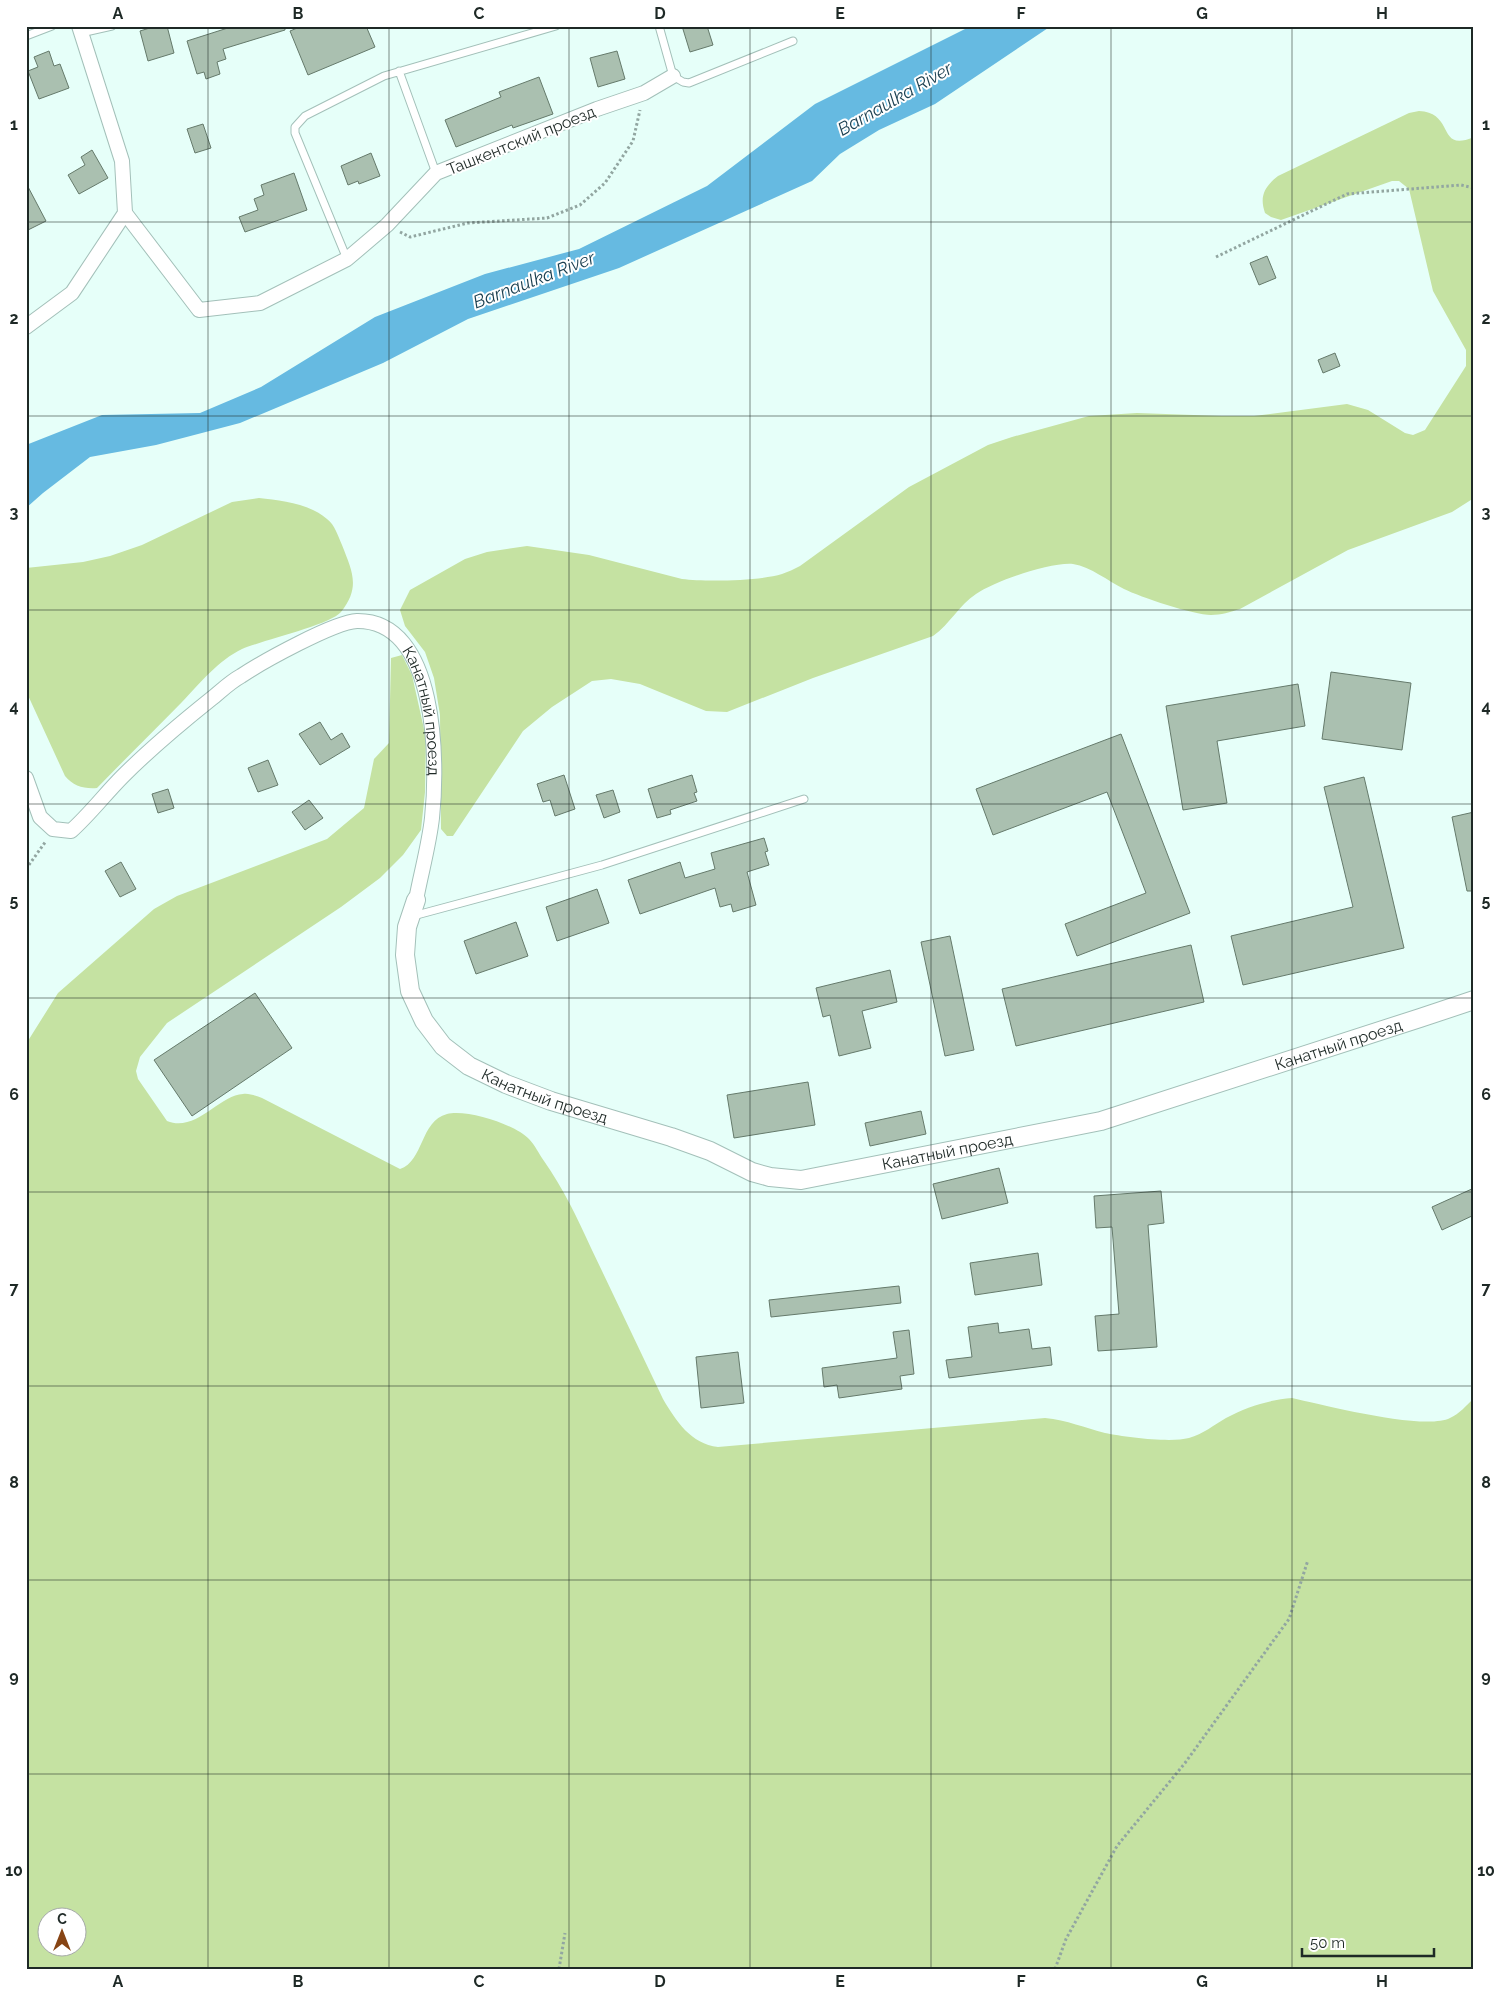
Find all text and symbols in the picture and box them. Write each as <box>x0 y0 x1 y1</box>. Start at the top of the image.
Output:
text: A <box>113 4 124 23</box>
text: B <box>293 4 304 23</box>
text: C <box>474 4 485 23</box>
text: D <box>654 4 666 23</box>
text: E <box>835 4 845 23</box>
text: F <box>1016 4 1026 23</box>
text: G <box>1196 4 1208 23</box>
text: H <box>1376 4 1388 23</box>
water label: Barnaulka River <box>834 57 956 140</box>
street label: Ташкентский проезд <box>444 102 598 179</box>
text: 1 <box>10 115 18 134</box>
text: 1 <box>1482 115 1490 134</box>
water label: Barnaulka River <box>470 246 598 312</box>
text: 2 <box>9 309 19 328</box>
text: 2 <box>1481 309 1491 328</box>
text: 3 <box>10 503 19 522</box>
text: 3 <box>1482 503 1491 522</box>
street label: Канатный проезд <box>398 643 443 776</box>
text: 4 <box>9 697 19 716</box>
text: 4 <box>1481 697 1491 716</box>
text: 5 <box>10 891 19 910</box>
text: 5 <box>1482 891 1491 910</box>
street label: Канатный проезд <box>1272 1015 1404 1074</box>
street label: Канатный проезд <box>479 1065 610 1128</box>
text: 6 <box>9 1085 19 1104</box>
text: 6 <box>1481 1085 1491 1104</box>
street label: Канатный проезд <box>880 1130 1014 1174</box>
text: 7 <box>10 1279 19 1298</box>
text: 7 <box>1482 1279 1491 1298</box>
text: 8 <box>9 1473 19 1492</box>
text: 8 <box>1481 1473 1491 1492</box>
text: 9 <box>9 1667 19 1686</box>
text: 9 <box>1481 1667 1491 1686</box>
text: 10 <box>5 1861 23 1880</box>
text: 10 <box>1477 1861 1495 1880</box>
north arrow <box>38 1908 88 1958</box>
text: С <box>57 1911 67 1927</box>
scale bar <box>1302 1925 1435 1957</box>
text: 50 m <box>1310 1934 1345 1952</box>
text: A <box>113 1972 124 1991</box>
text: B <box>293 1972 304 1991</box>
text: C <box>474 1972 485 1991</box>
text: D <box>654 1972 666 1991</box>
text: E <box>835 1972 845 1991</box>
text: F <box>1016 1972 1026 1991</box>
text: G <box>1196 1972 1208 1991</box>
text: H <box>1376 1972 1388 1991</box>

